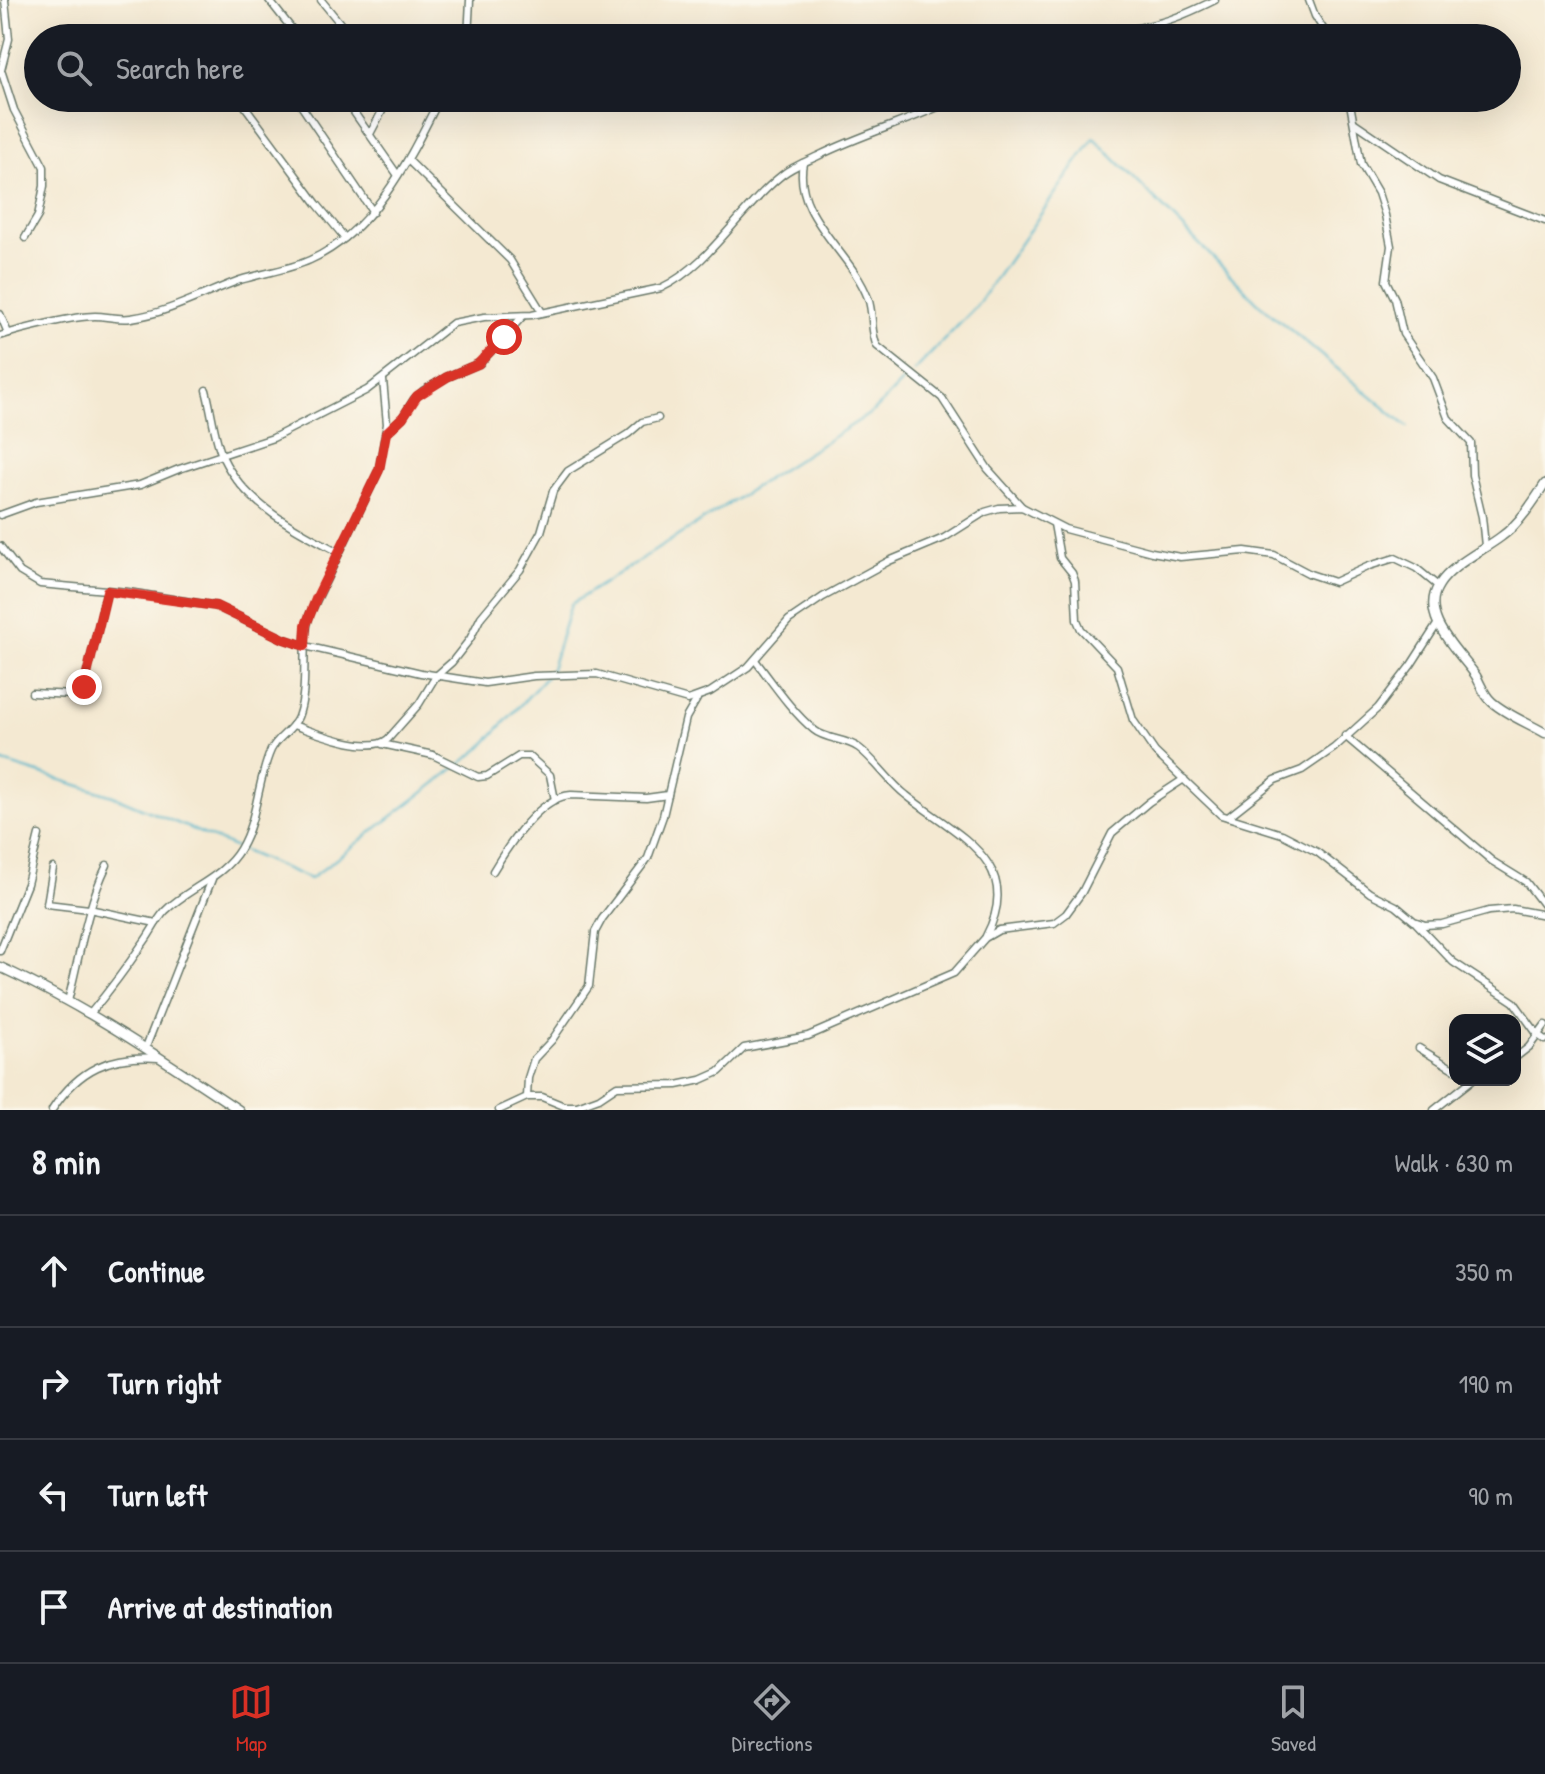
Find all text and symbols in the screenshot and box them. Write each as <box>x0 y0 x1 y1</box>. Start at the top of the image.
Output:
search box <box>24 24 1521 112</box>
icon: search <box>52 46 96 90</box>
text: Search here <box>116 48 244 88</box>
route start <box>486 319 522 355</box>
route end <box>66 669 102 705</box>
map controls <box>1449 1014 1521 1086</box>
button: layers <box>1449 1014 1521 1086</box>
text: 8 min <box>32 1139 101 1185</box>
text: Walk · 630 m <box>1395 1145 1513 1180</box>
icon: ahead <box>32 1249 76 1293</box>
text: Continue <box>108 1251 205 1291</box>
text: 350 m <box>1455 1254 1513 1289</box>
icon: right <box>32 1361 76 1405</box>
text: Turn right <box>108 1363 221 1403</box>
text: 190 m <box>1459 1366 1513 1401</box>
icon: left <box>32 1473 76 1517</box>
text: Turn left <box>108 1475 207 1515</box>
text: 90 m <box>1468 1478 1513 1513</box>
icon: arrive <box>32 1585 76 1629</box>
text: Arrive at destination <box>108 1587 333 1627</box>
tab: Map <box>229 1680 273 1758</box>
tab: Directions <box>732 1680 813 1758</box>
tab: Saved <box>1271 1680 1316 1758</box>

